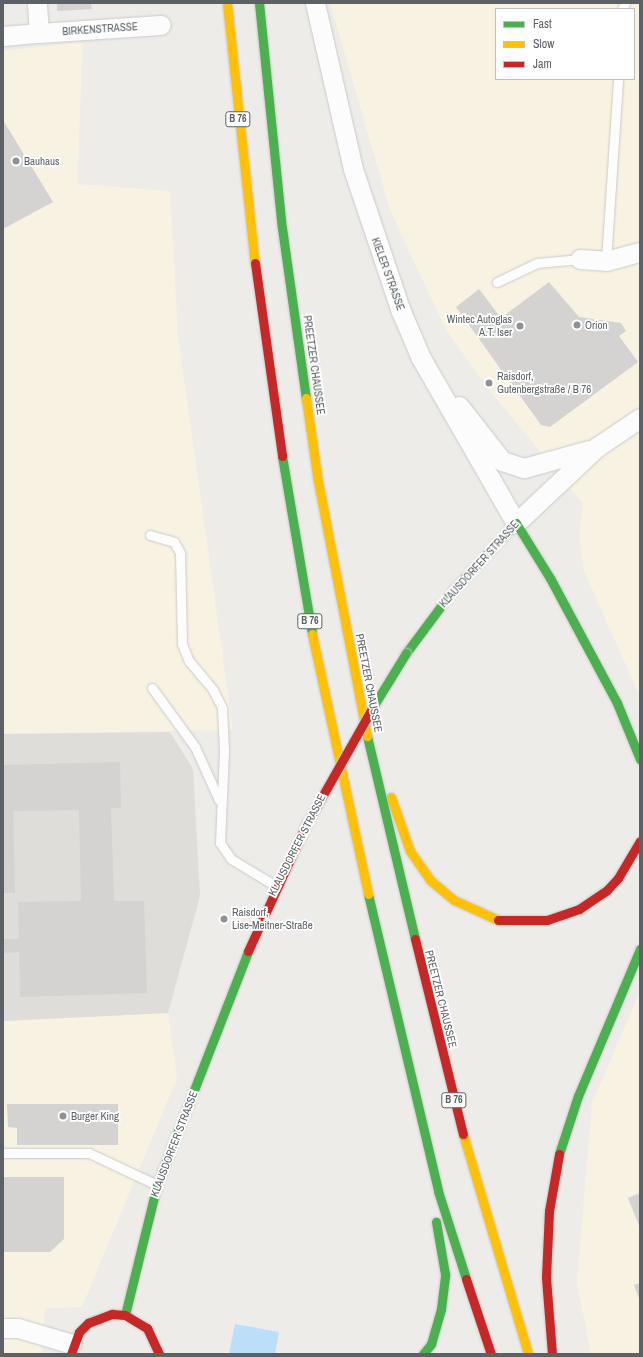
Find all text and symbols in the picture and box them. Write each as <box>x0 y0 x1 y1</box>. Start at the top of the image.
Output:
legend <box>495 8 635 80</box>
text: Fast <box>533 16 552 32</box>
street label: BIRKENSTRASSE <box>62 20 138 38</box>
text: Slow <box>533 36 554 52</box>
text: Jam <box>533 56 552 72</box>
road number: B 76 <box>225 111 251 127</box>
place label: Bauhaus <box>24 154 60 168</box>
marker: Bauhaus <box>11 156 21 166</box>
street label: KIELER STRASSE <box>369 236 407 312</box>
place label: Wintec Autoglas A.T. Iser <box>446 313 512 339</box>
street label: PREETZER CHAUSSEE <box>300 314 328 416</box>
place label: Orion <box>585 318 608 332</box>
marker: Orion <box>572 320 582 330</box>
marker: Wintec Autoglas A.T. Iser <box>515 321 525 331</box>
place label: Raisdorf, Gutenbergstraße / B 76 <box>497 370 591 396</box>
marker: Raisdorf, Gutenbergstraße / B 76 <box>484 378 494 388</box>
street label: KLAUSDORFER STRASSE <box>437 518 521 610</box>
road number: B 76 <box>297 613 323 629</box>
street label: PREETZER CHAUSSEE <box>353 633 385 733</box>
street label: KLAUSDORFER STRASSE <box>266 792 328 898</box>
place label: Raisdorf, Lise-Meitner-Straße <box>232 906 313 932</box>
marker: Raisdorf, Lise-Meitner-Straße <box>219 914 229 924</box>
street label: PREETZER CHAUSSEE <box>422 949 460 1049</box>
street label: KLAUSDORFER STRASSE <box>148 1089 200 1199</box>
road number: B 76 <box>441 1092 467 1108</box>
place label: Burger King <box>71 1109 119 1123</box>
marker: Burger King <box>58 1111 68 1121</box>

